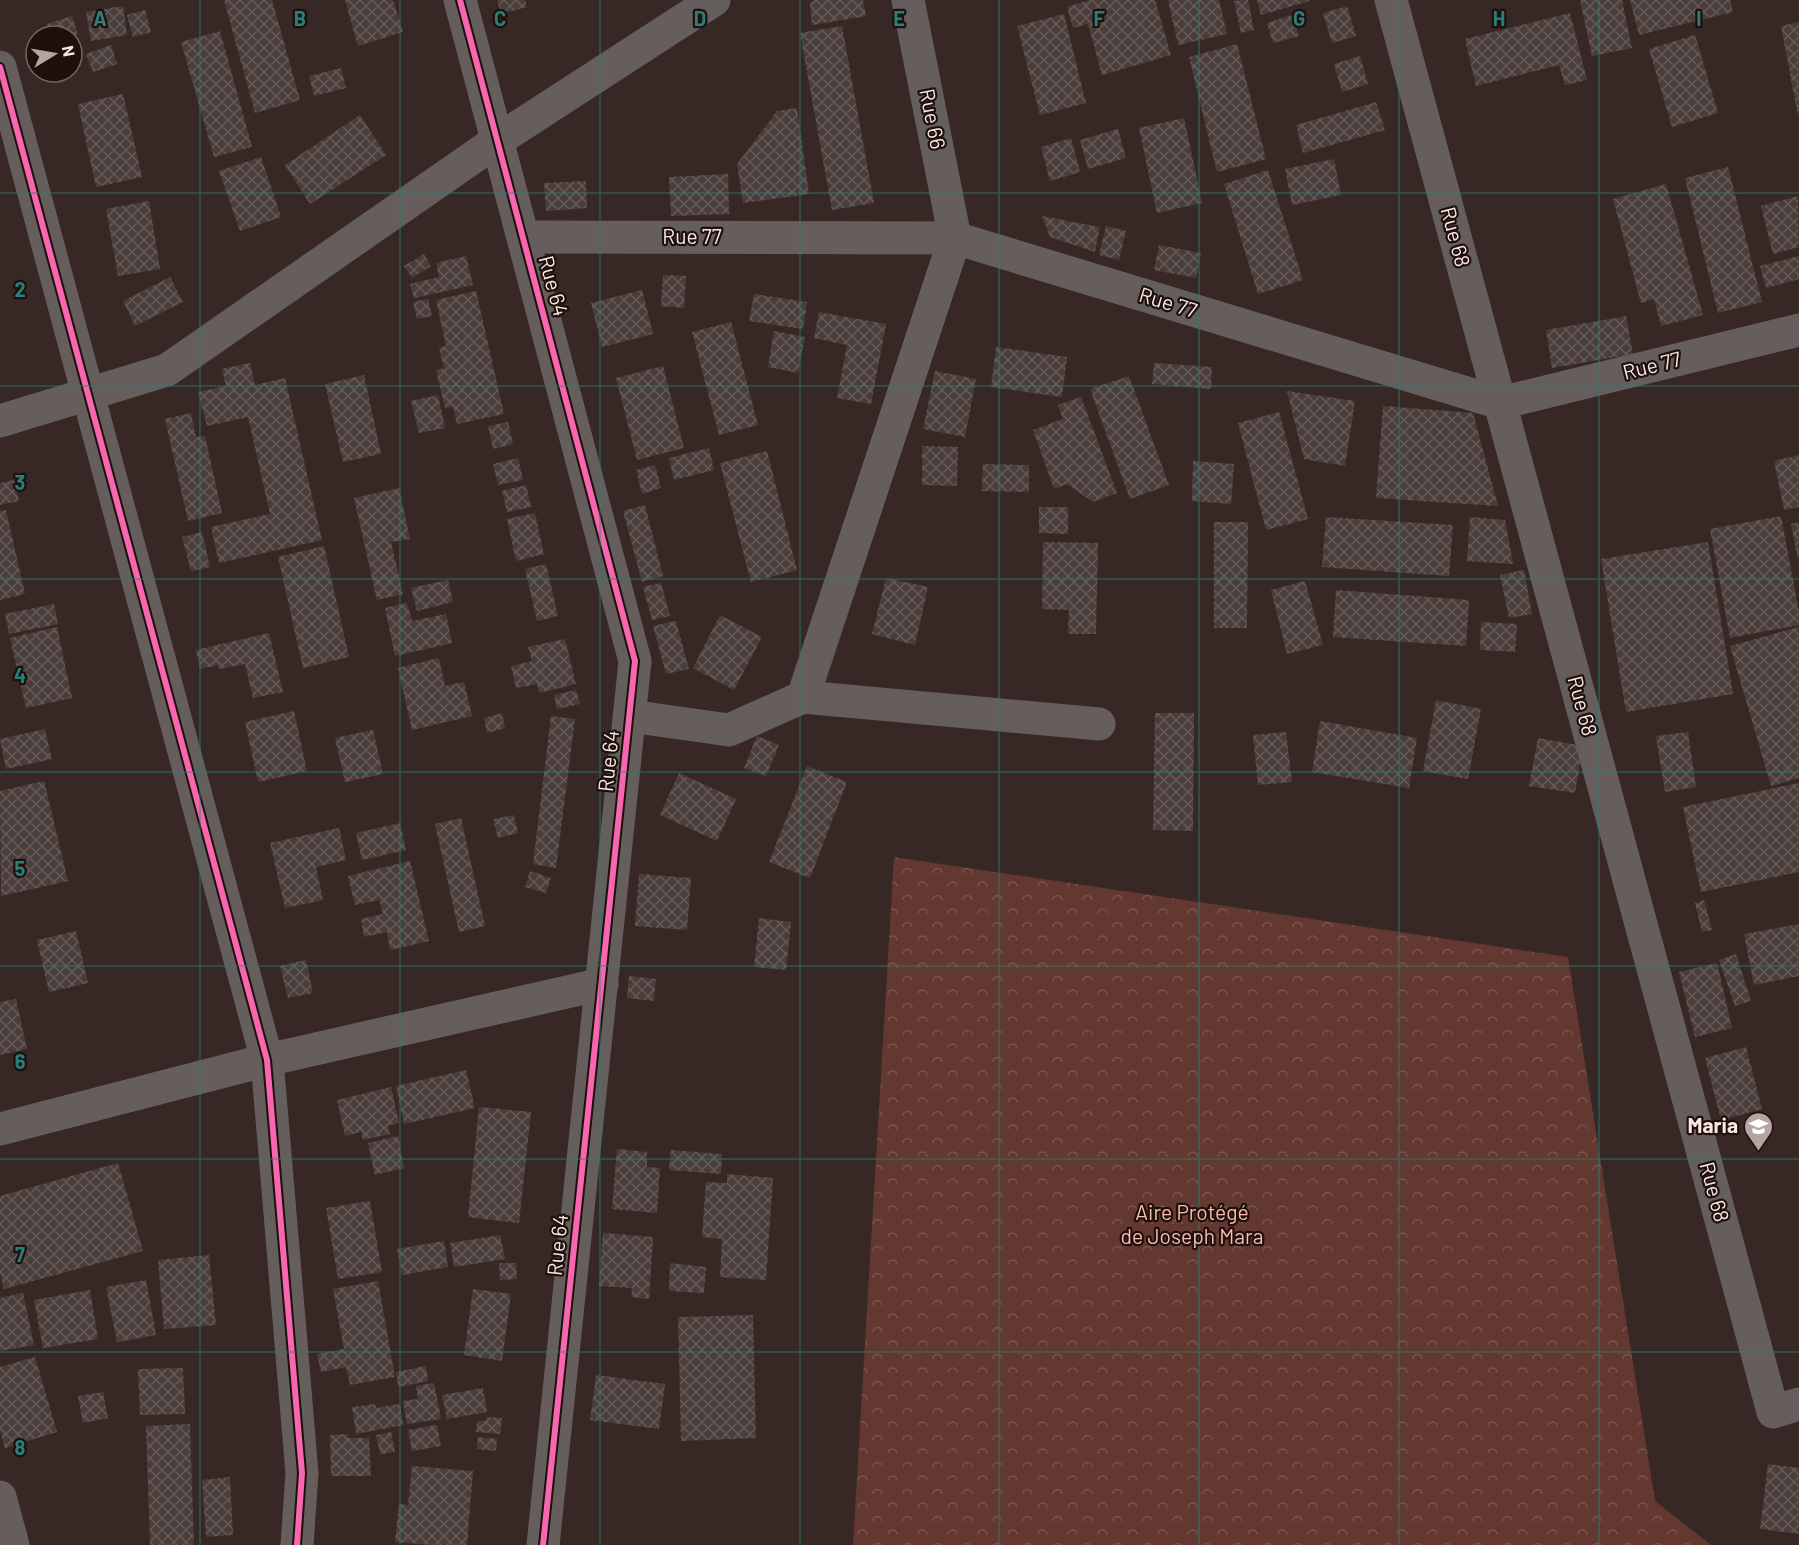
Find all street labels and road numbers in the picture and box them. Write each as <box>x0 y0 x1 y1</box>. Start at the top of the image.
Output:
street label: Rue 66 <box>915 86 952 151</box>
street label: Rue 68 <box>1436 204 1476 269</box>
street label: Rue 77 <box>662 223 722 248</box>
street label: Rue 64 <box>534 252 575 319</box>
street label: Rue 77 <box>1136 281 1201 322</box>
street label: Rue 77 <box>1620 345 1684 384</box>
street label: Rue 68 <box>1563 673 1603 738</box>
street label: Rue 64 <box>592 729 623 793</box>
street label: Rue 68 <box>1695 1159 1735 1224</box>
street label: Rue 64 <box>541 1213 572 1277</box>

